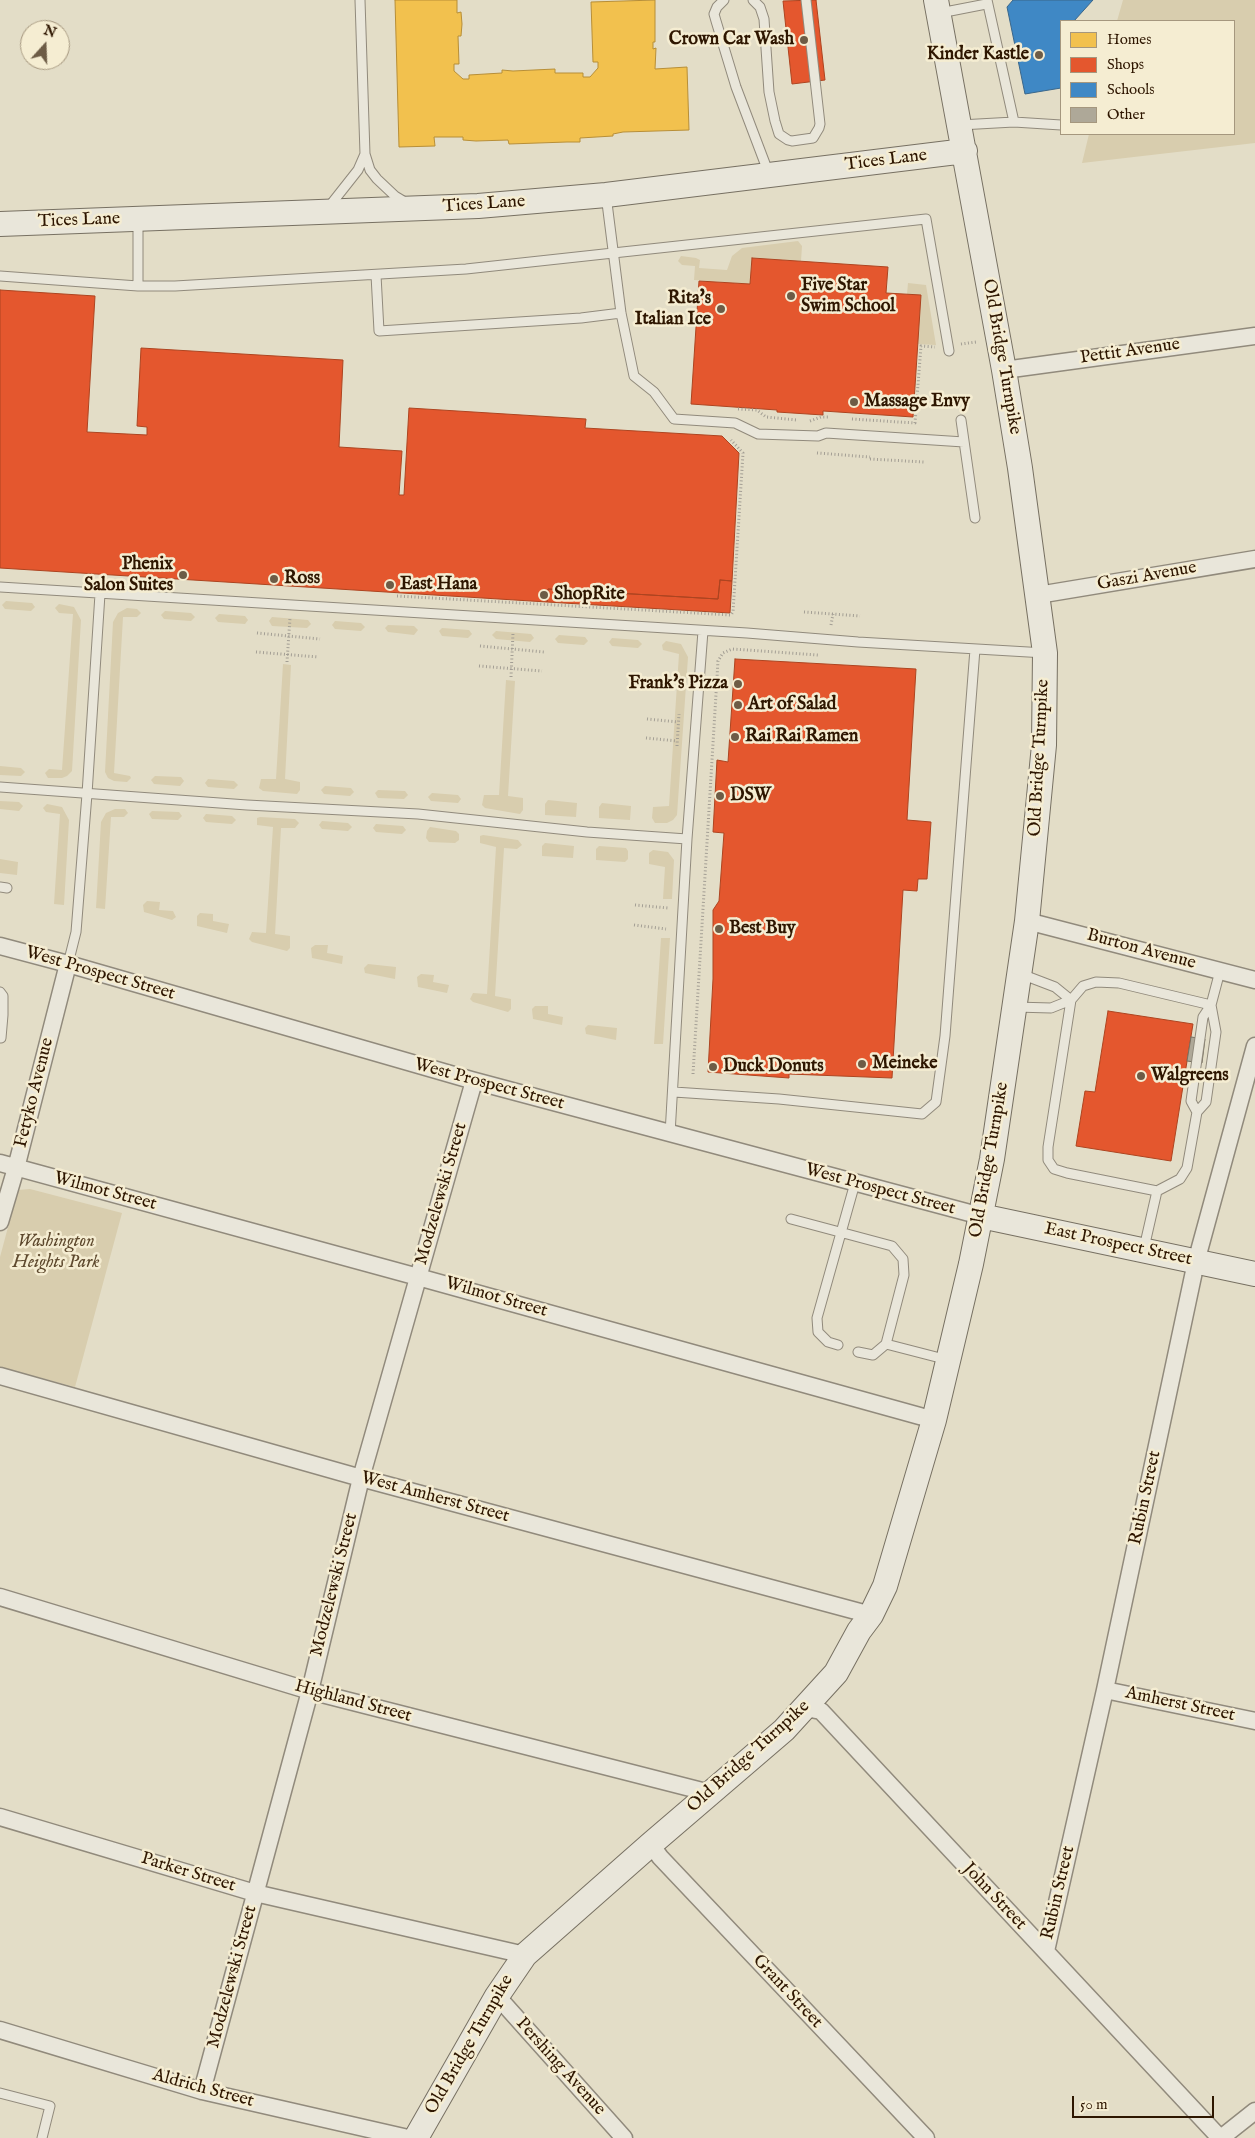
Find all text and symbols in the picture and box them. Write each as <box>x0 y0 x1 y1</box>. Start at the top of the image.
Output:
north arrow <box>20 20 70 70</box>
legend <box>1060 20 1235 135</box>
text: N <box>41 21 59 42</box>
place label: Crown Car Wash <box>669 29 794 51</box>
text: Homes <box>1107 30 1151 49</box>
marker: Crown Car Wash <box>798 34 810 46</box>
place label: Kinder Kastle <box>927 44 1029 66</box>
marker: Kinder Kastle <box>1033 49 1045 61</box>
text: Shops <box>1107 55 1144 74</box>
text: Schools <box>1107 80 1155 99</box>
text: Other <box>1107 105 1145 124</box>
street label: Tices Lane <box>844 145 928 177</box>
street label: Tices Lane <box>442 191 526 219</box>
street label: Tices Lane <box>37 209 121 233</box>
place label: Five Star Swim School <box>801 275 895 318</box>
street label: Old Bridge Turnpike <box>977 278 1025 436</box>
place label: Rita's Italian Ice <box>635 288 711 330</box>
marker: Five Star Swim School <box>785 290 797 302</box>
marker: Rita's Italian Ice <box>715 303 727 315</box>
street label: Pettit Avenue <box>1079 334 1181 370</box>
place label: Massage Envy <box>864 391 970 413</box>
marker: Massage Envy <box>848 396 860 408</box>
place label: Phenix Salon Suites <box>84 554 173 596</box>
street label: Gaszi Avenue <box>1096 558 1198 596</box>
place label: Ross <box>284 568 320 590</box>
marker: Phenix Salon Suites <box>177 569 189 581</box>
marker: Ross <box>268 573 280 585</box>
place label: East Hana <box>400 574 477 596</box>
marker: East Hana <box>384 579 396 591</box>
place label: ShopRite <box>554 584 625 606</box>
marker: ShopRite <box>538 589 550 601</box>
place label: Frank's Pizza <box>628 673 728 695</box>
marker: Frank's Pizza <box>732 678 744 690</box>
street label: Old Bridge Turnpike <box>1025 679 1055 837</box>
place label: Art of Salad <box>748 694 836 716</box>
marker: Art of Salad <box>732 699 744 711</box>
place label: Rai Rai Ramen <box>745 726 858 748</box>
marker: Rai Rai Ramen <box>729 731 741 743</box>
place label: DSW <box>730 785 771 807</box>
marker: DSW <box>714 790 726 802</box>
place label: Best Buy <box>729 918 796 940</box>
marker: Best Buy <box>713 923 725 935</box>
street label: Burton Avenue <box>1084 925 1198 975</box>
street label: West Prospect Street <box>23 942 177 1006</box>
street label: Fetyko Avenue <box>11 1036 59 1150</box>
place label: Meineke <box>872 1053 937 1075</box>
street label: West Prospect Street <box>412 1055 566 1115</box>
place label: Duck Donuts <box>723 1056 823 1078</box>
marker: Meineke <box>856 1058 868 1070</box>
marker: Duck Donuts <box>707 1061 719 1073</box>
place label: Walgreens <box>1151 1065 1229 1087</box>
marker: Walgreens <box>1135 1070 1147 1082</box>
street label: Old Bridge Turnpike <box>966 1081 1014 1239</box>
street label: Modzelewski Street <box>411 1120 473 1268</box>
street label: West Prospect Street <box>803 1160 957 1220</box>
street label: Wilmot Street <box>51 1168 159 1216</box>
street label: East Prospect Street <box>1042 1219 1194 1271</box>
park label: Washington Heights Park <box>13 1231 99 1274</box>
street label: Wilmot Street <box>442 1273 550 1323</box>
street label: Rubin Street <box>1126 1449 1166 1547</box>
street label: West Amherst Street <box>359 1468 511 1528</box>
street label: Modzelewski Street <box>307 1511 363 1659</box>
street label: Highland Street <box>292 1676 414 1728</box>
street label: Amherst Street <box>1123 1683 1237 1727</box>
street label: Old Bridge Turnpike <box>683 1696 815 1818</box>
street label: Rubin Street <box>1038 1844 1080 1942</box>
street label: Parker Street <box>138 1848 238 1898</box>
street label: John Street <box>957 1859 1031 1935</box>
street label: Modzelewski Street <box>204 1903 262 2051</box>
street label: Grant Street <box>747 1951 827 2033</box>
street label: Old Bridge Turnpike <box>421 1971 519 2119</box>
street label: Pershing Avenue <box>510 2014 610 2120</box>
street label: Aldrich Street <box>150 2065 256 2113</box>
scale bar <box>1075 2086 1218 2118</box>
text: 50 m <box>1080 2095 1108 2114</box>

